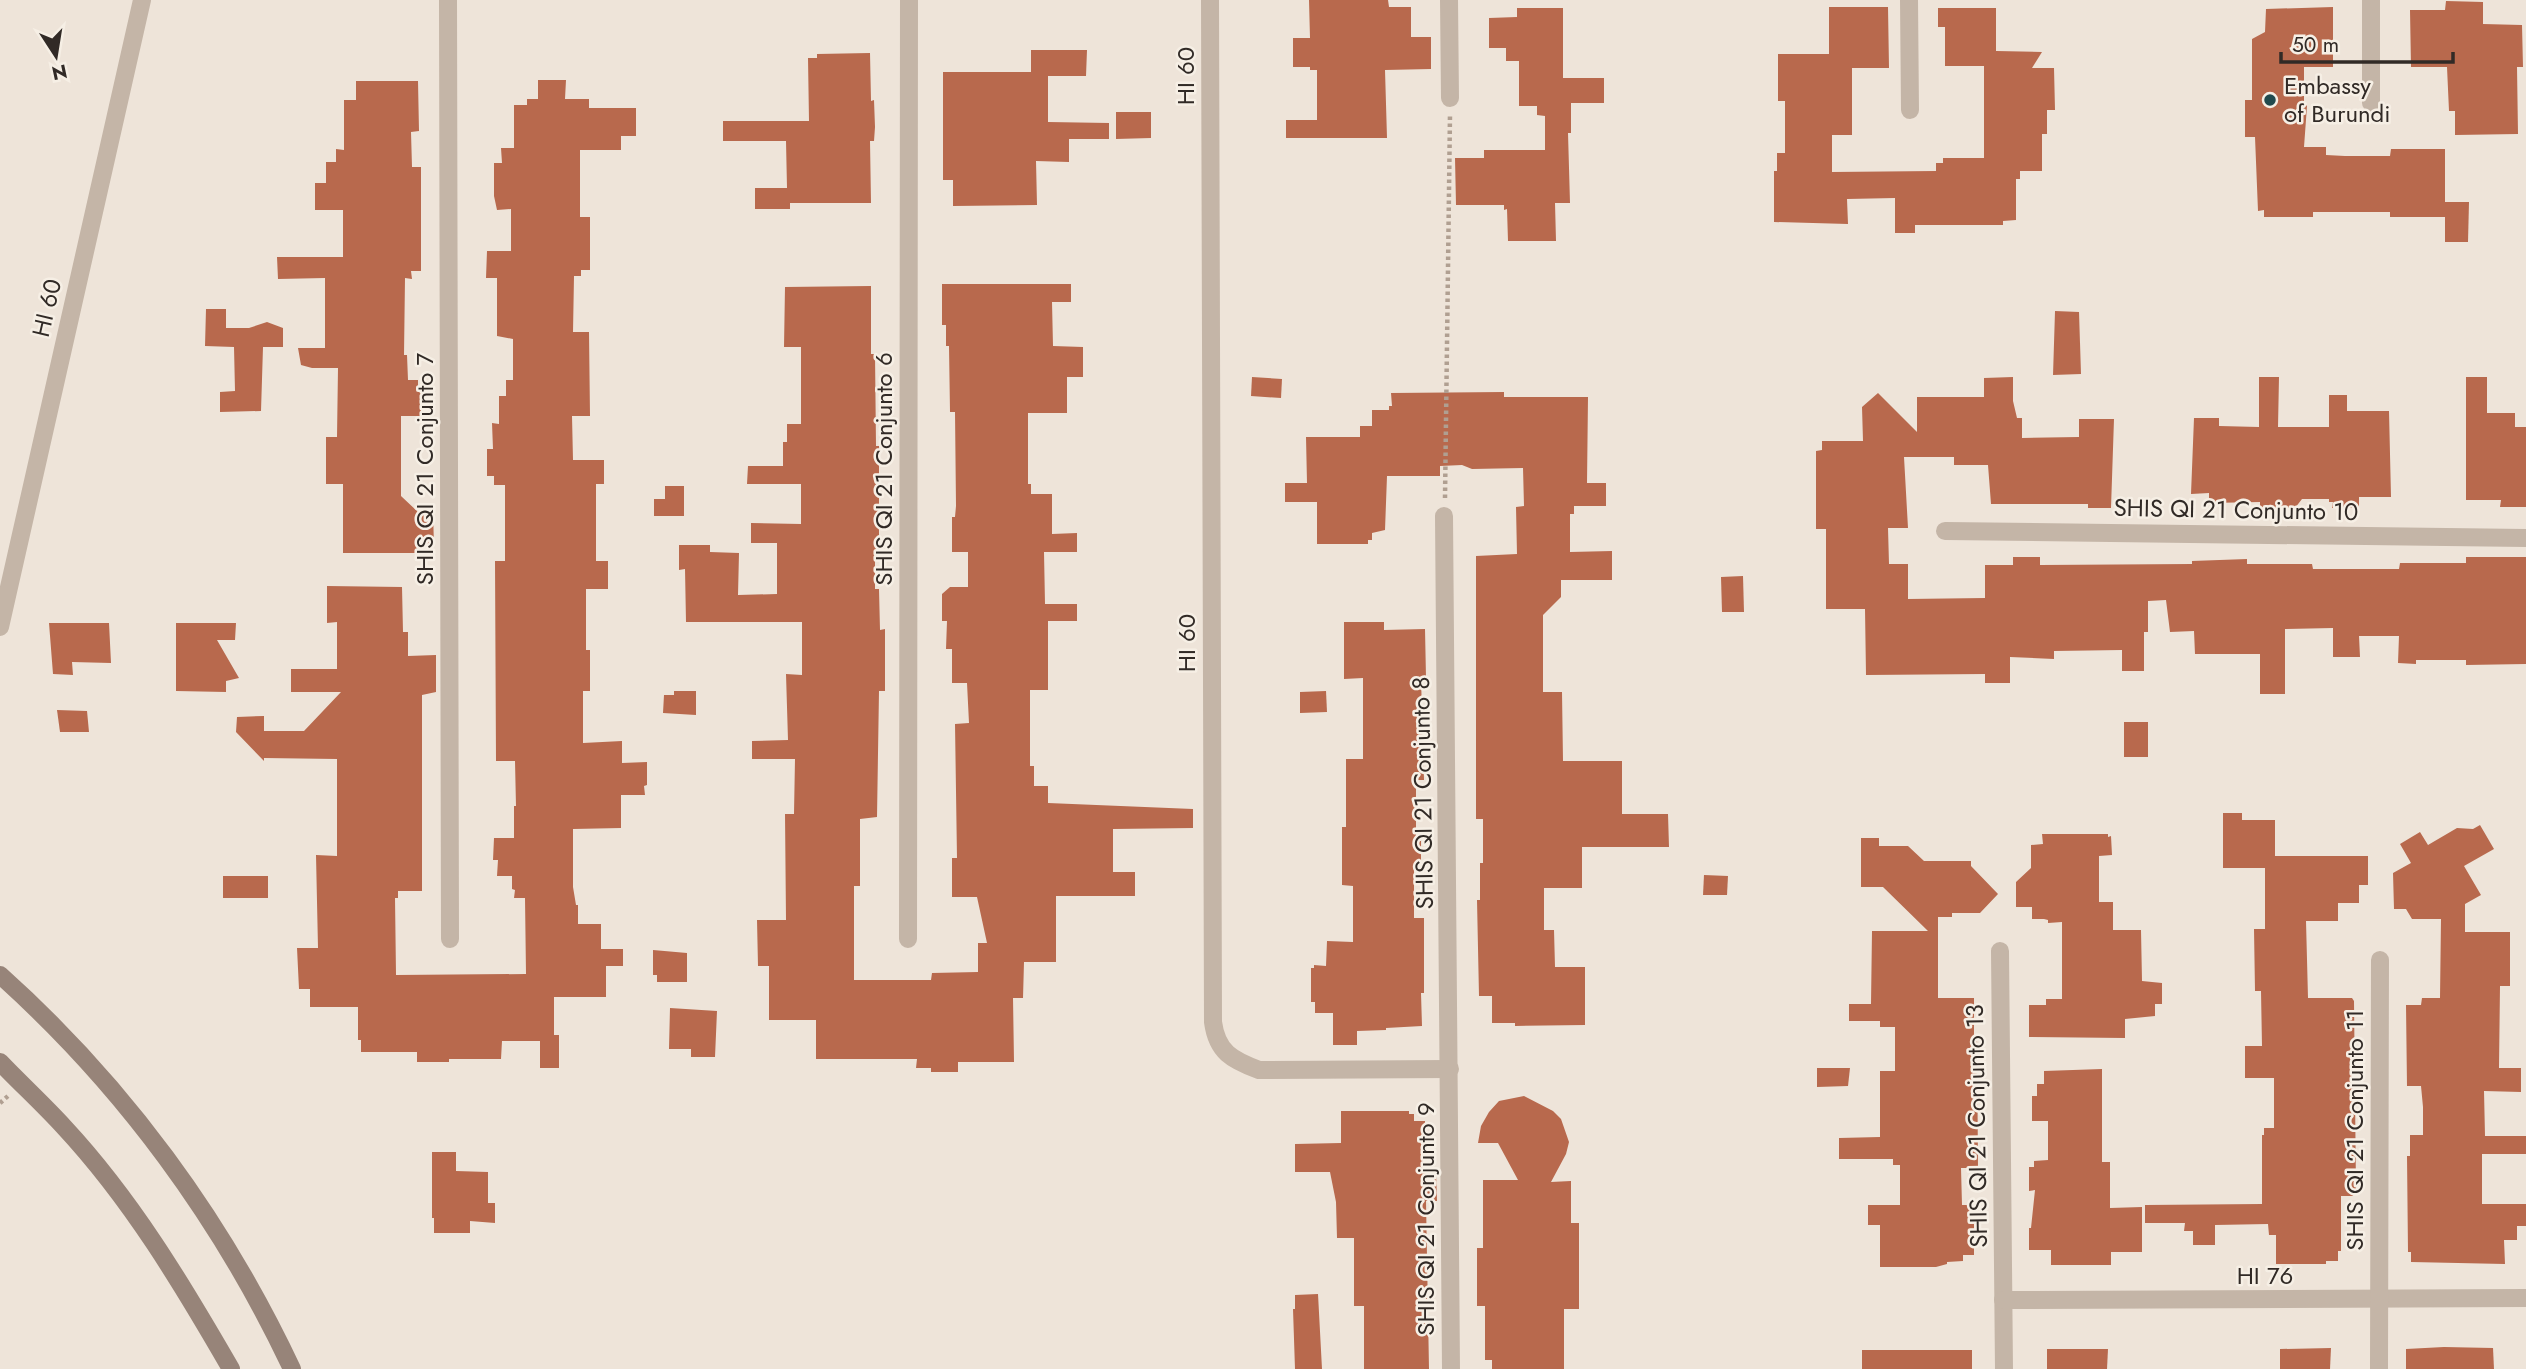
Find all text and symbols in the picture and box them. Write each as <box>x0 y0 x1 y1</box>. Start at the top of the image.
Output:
north arrow <box>21 21 91 91</box>
scale bar <box>2281 21 2452 65</box>
text: 50 m <box>2292 30 2339 60</box>
street label: HI 60 <box>1168 47 1203 105</box>
text: N <box>49 57 70 87</box>
place label: Embassy of Burundi <box>2284 68 2391 131</box>
marker: Embassy of Burundi <box>2262 92 2278 108</box>
street label: HI 60 <box>23 275 70 340</box>
street label: SHIS QI 21 Conjunto 7 <box>407 352 442 585</box>
street label: SHIS QI 21 Conjunto 6 <box>866 352 901 586</box>
street label: SHIS QI 21 Conjunto 10 <box>2113 490 2359 529</box>
street label: HI 60 <box>1169 614 1204 672</box>
street label: SHIS QI 21 Conjunto 8 <box>1403 676 1442 910</box>
street label: SHIS QI 21 Conjunto 13 <box>1957 1004 1996 1248</box>
street label: SHIS QI 21 Conjunto 11 <box>2337 1009 2372 1251</box>
street label: SHIS QI 21 Conjunto 9 <box>1408 1102 1443 1336</box>
street label: HI 76 <box>2237 1258 2293 1293</box>

